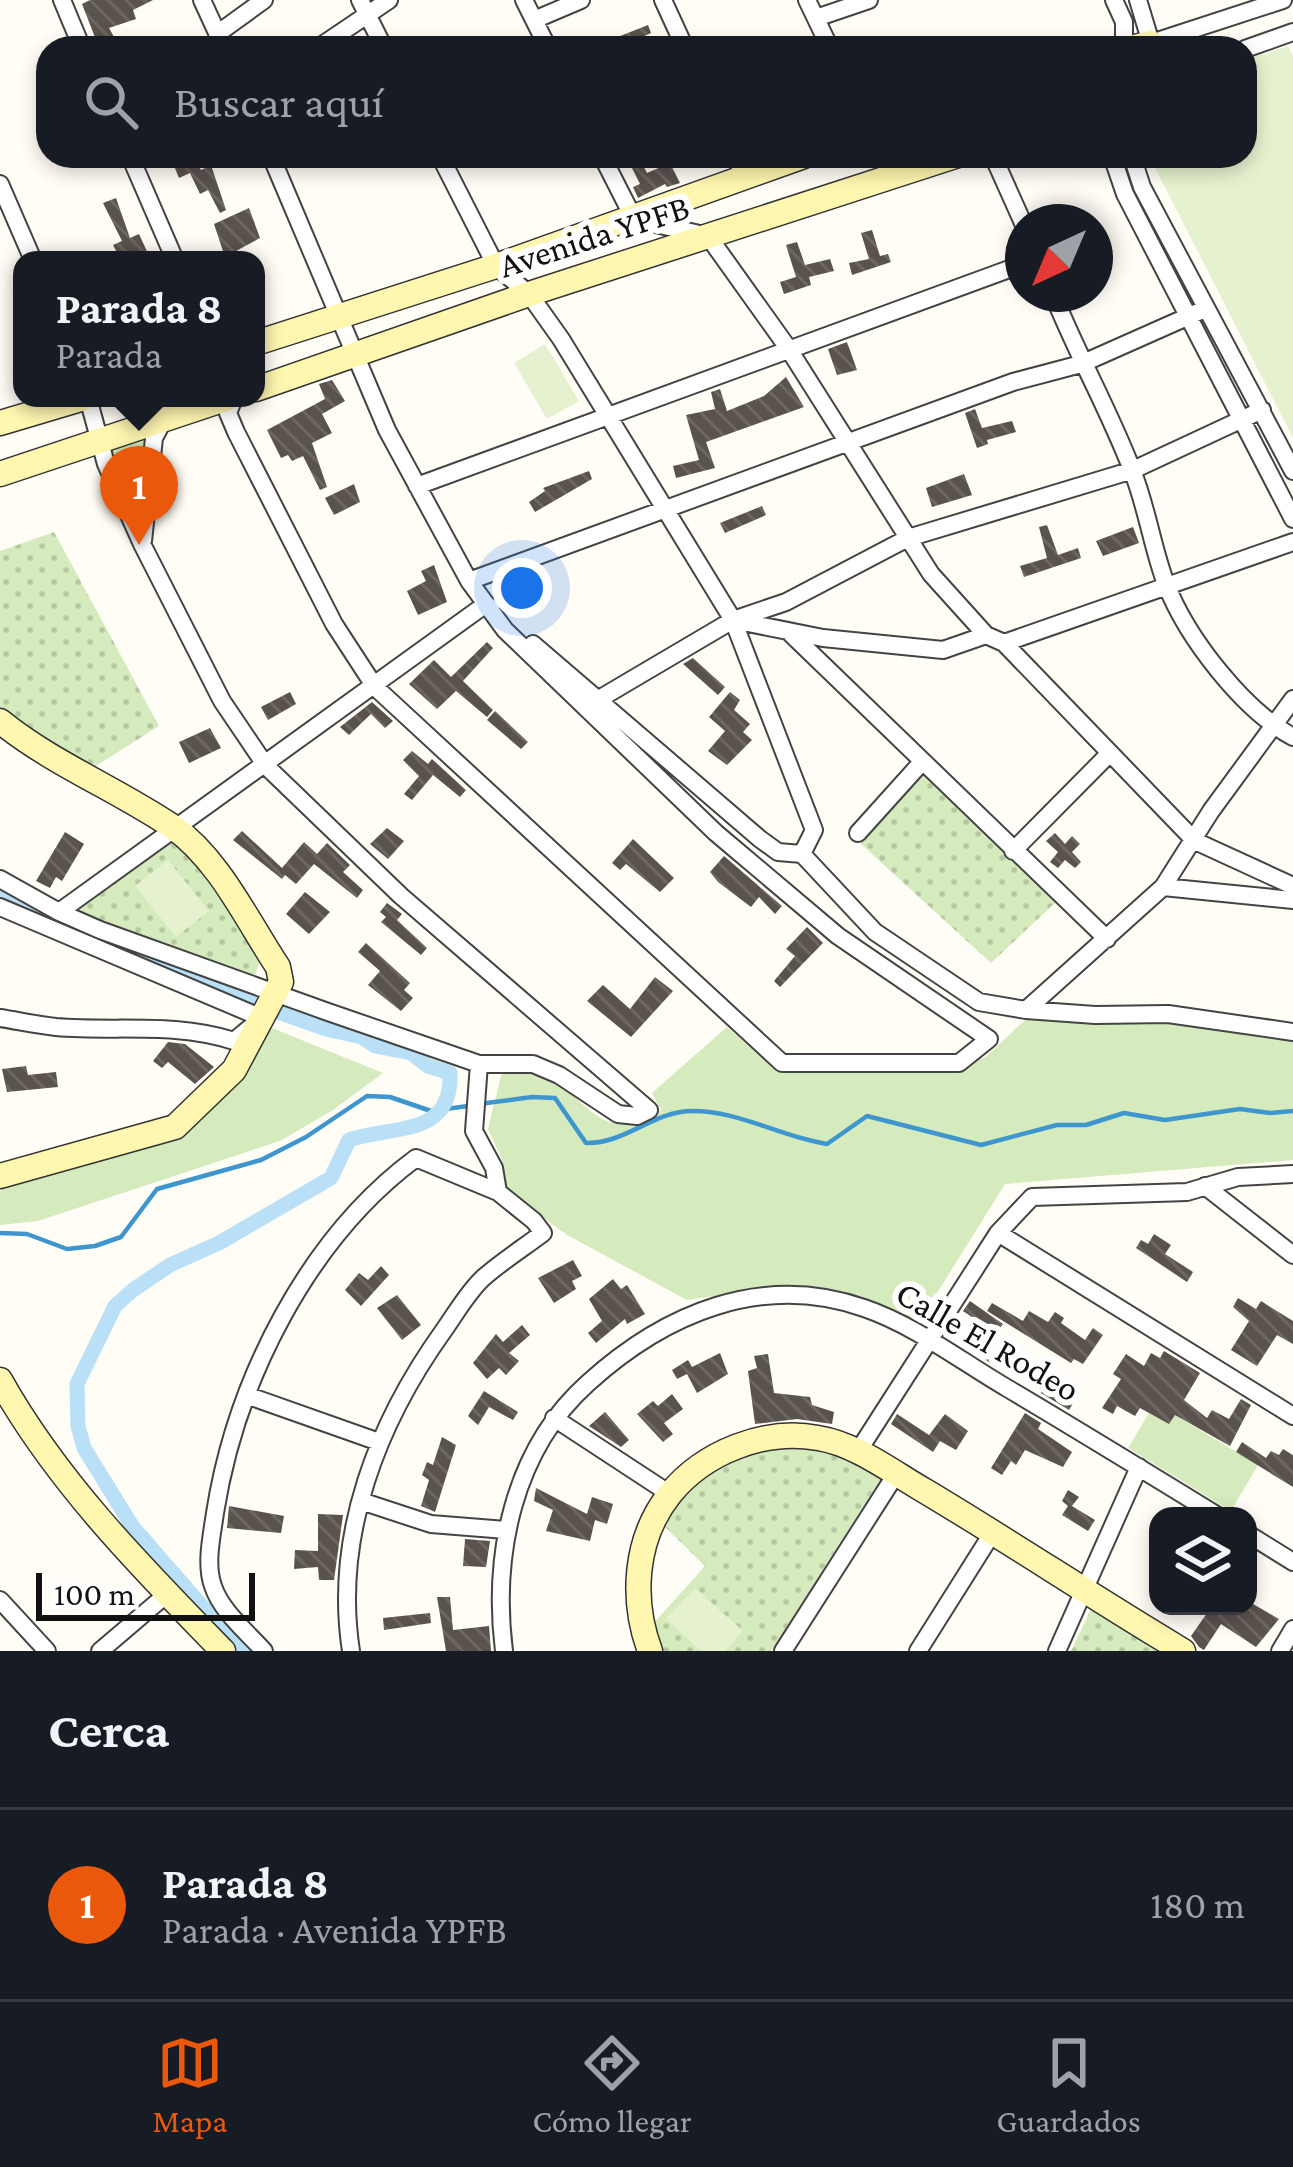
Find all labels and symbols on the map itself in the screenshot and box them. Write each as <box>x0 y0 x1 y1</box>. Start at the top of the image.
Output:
street label: Avenida YPFB <box>494 186 694 286</box>
north arrow <box>1005 204 1113 312</box>
pin: 1 <box>100 446 178 545</box>
your location <box>492 558 552 618</box>
street label: Calle El Rodeo <box>889 1272 1087 1410</box>
scale bar <box>36 1567 255 1620</box>

